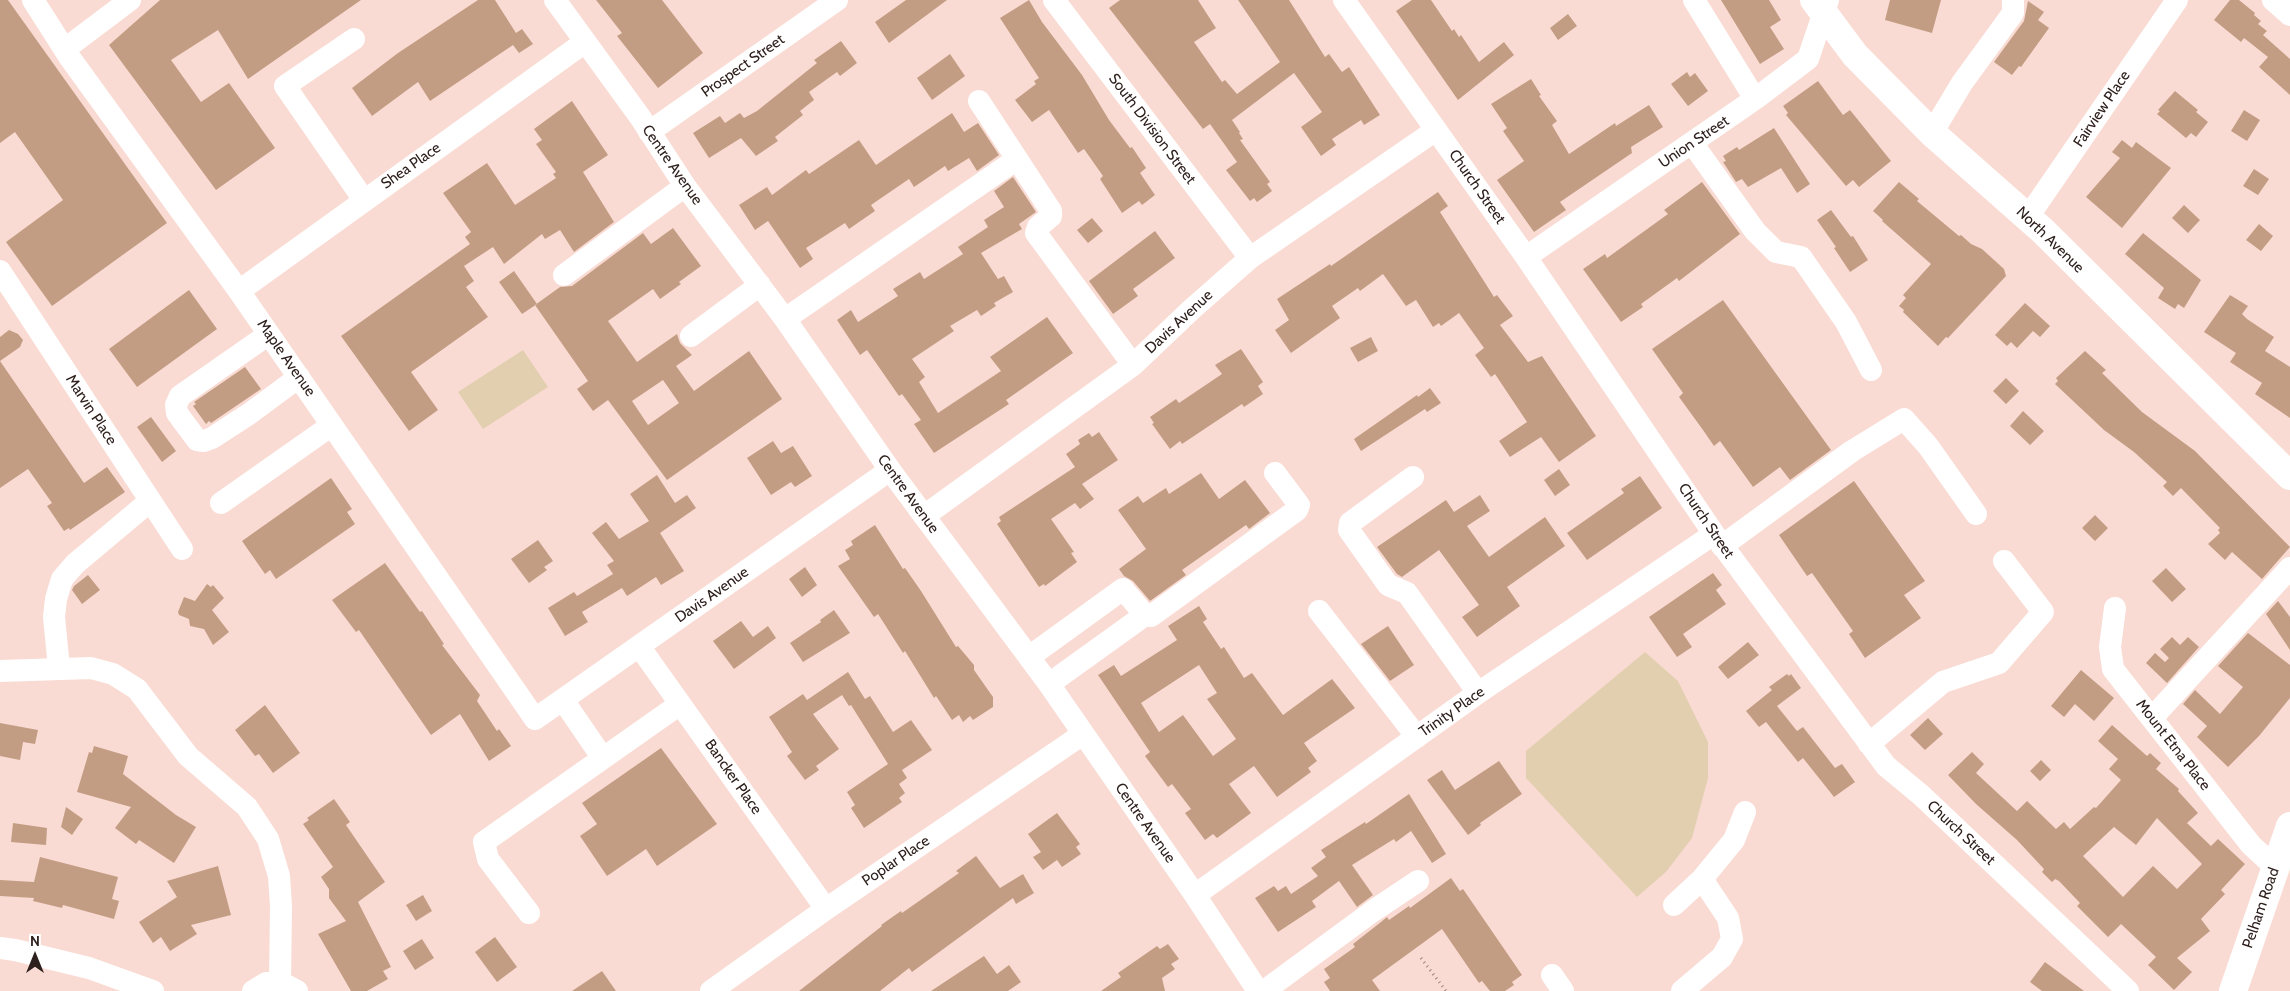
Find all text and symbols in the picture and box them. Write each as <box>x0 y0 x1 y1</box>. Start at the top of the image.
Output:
street label: Prospect Street <box>698 31 788 101</box>
street label: Fairview Place <box>2070 67 2134 151</box>
street label: South Division Street <box>1105 70 1199 188</box>
street label: Union Street <box>1655 112 1733 172</box>
street label: Centre Avenue <box>638 122 706 208</box>
street label: Shea Place <box>378 139 444 193</box>
street label: Church Street <box>1445 146 1509 228</box>
street label: North Avenue <box>2012 203 2088 277</box>
street label: Davis Avenue <box>1142 286 1216 358</box>
street label: Maple Avenue <box>253 316 319 400</box>
street label: Marvin Place <box>62 372 120 448</box>
street label: Centre Avenue <box>873 451 943 537</box>
street label: Church Street <box>1674 480 1738 562</box>
street label: Davis Avenue <box>672 563 752 627</box>
street label: Trinity Place <box>1416 683 1488 741</box>
street label: Mount Etna Place <box>2132 696 2214 794</box>
street label: Bancker Place <box>701 736 765 818</box>
street label: Centre Avenue <box>1111 780 1179 866</box>
street label: Church Street <box>1923 797 1999 869</box>
street label: Poplar Place <box>859 832 933 890</box>
street label: Pelham Road <box>2239 865 2283 951</box>
north arrow <box>10 931 60 981</box>
text: N <box>30 932 40 950</box>

